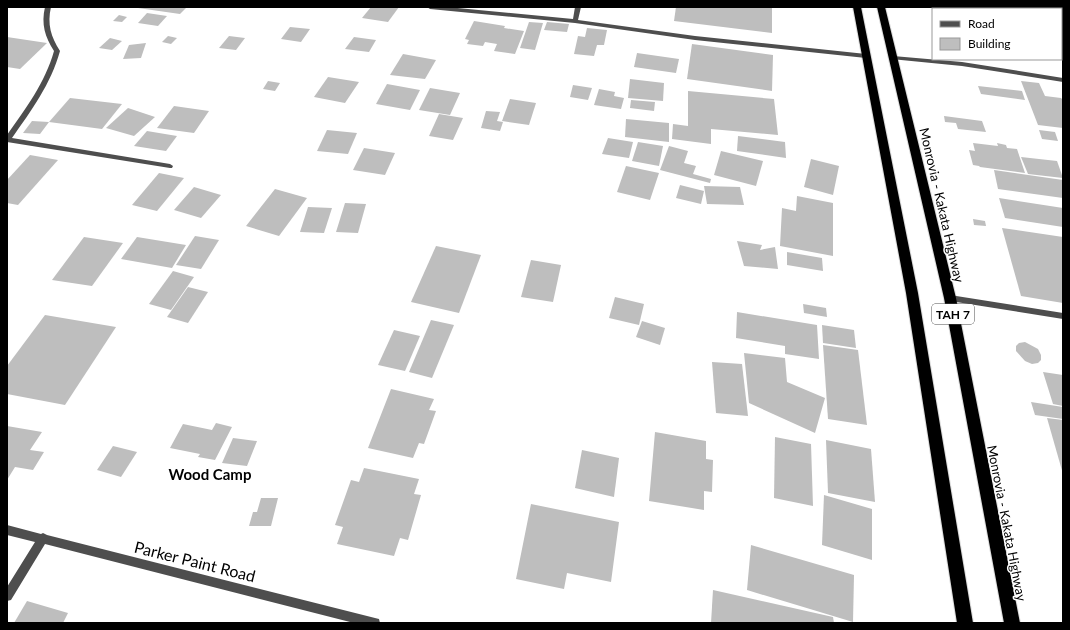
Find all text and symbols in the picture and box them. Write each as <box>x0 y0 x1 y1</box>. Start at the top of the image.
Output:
legend <box>932 8 1062 60</box>
text: Road <box>968 16 995 31</box>
text: Building <box>968 36 1011 51</box>
street label: Monrovia - Kakata Highway <box>916 126 968 284</box>
road number: TAH 7 <box>932 304 974 324</box>
street label: Monrovia - Kakata Highway <box>984 444 1030 603</box>
district label: Wood Camp <box>169 465 251 483</box>
street label: Parker Paint Road <box>132 537 258 585</box>

